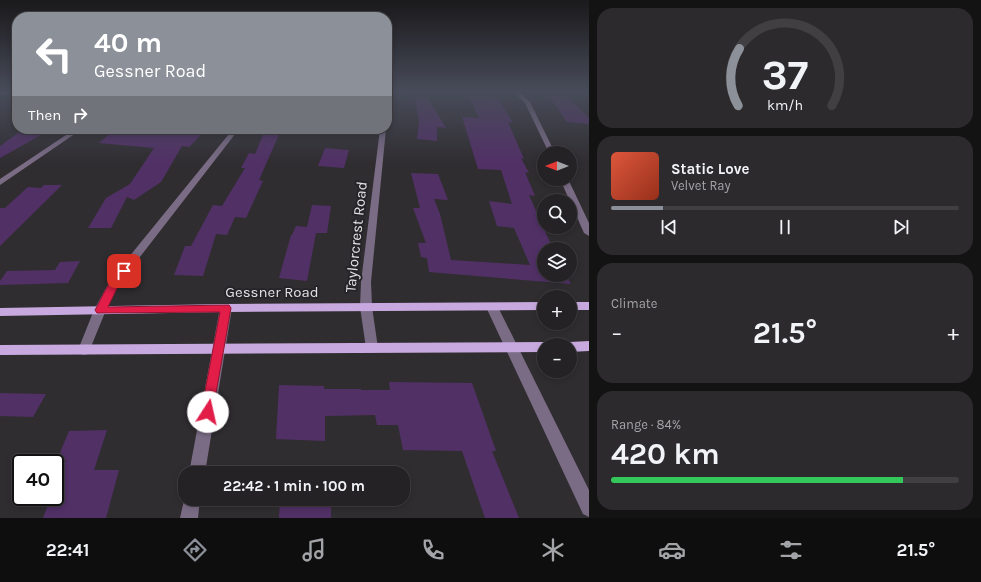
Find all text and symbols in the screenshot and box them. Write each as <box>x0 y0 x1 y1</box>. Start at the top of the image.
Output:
text: 40 m <box>94 26 162 59</box>
icon: left <box>28 28 80 80</box>
text: 37 <box>762 51 808 99</box>
text: Gessner Road <box>94 60 206 82</box>
text: km/h <box>767 96 803 113</box>
icon: right <box>69 104 91 126</box>
text: Then <box>28 106 61 124</box>
north arrow <box>537 146 577 186</box>
map controls <box>537 146 577 378</box>
text: Static Love <box>671 160 749 178</box>
text: Velvet Ray <box>671 178 731 193</box>
street label: Taylorcrest Road <box>341 180 371 294</box>
button: search <box>537 194 577 234</box>
icon: previous <box>658 216 680 238</box>
icon: pause <box>774 216 796 238</box>
icon: next <box>890 216 912 238</box>
button: layers <box>537 242 577 282</box>
pin <box>107 254 141 288</box>
icon: arrive <box>113 260 135 282</box>
street label: Gessner Road <box>225 283 319 301</box>
button: + <box>537 290 577 330</box>
text: Climate <box>611 296 657 311</box>
text: 21.5° <box>753 315 817 351</box>
text: − <box>611 320 623 346</box>
text: + <box>947 320 959 346</box>
button: − <box>537 338 577 378</box>
position arrow <box>187 391 229 433</box>
text: Range · 84% <box>611 417 681 432</box>
text: 420 km <box>611 436 720 472</box>
speed limit sign: 40 <box>12 454 64 506</box>
text: 22:42 · 1 min · 100 m <box>223 477 365 495</box>
icon: directions <box>181 536 209 564</box>
icon: music <box>300 536 328 564</box>
icon: phone <box>419 536 447 564</box>
icon: climate <box>539 536 567 564</box>
icon: car <box>658 536 686 564</box>
icon: filters <box>777 536 805 564</box>
text: 22:41 <box>46 539 89 561</box>
text: 21.5° <box>897 539 935 561</box>

